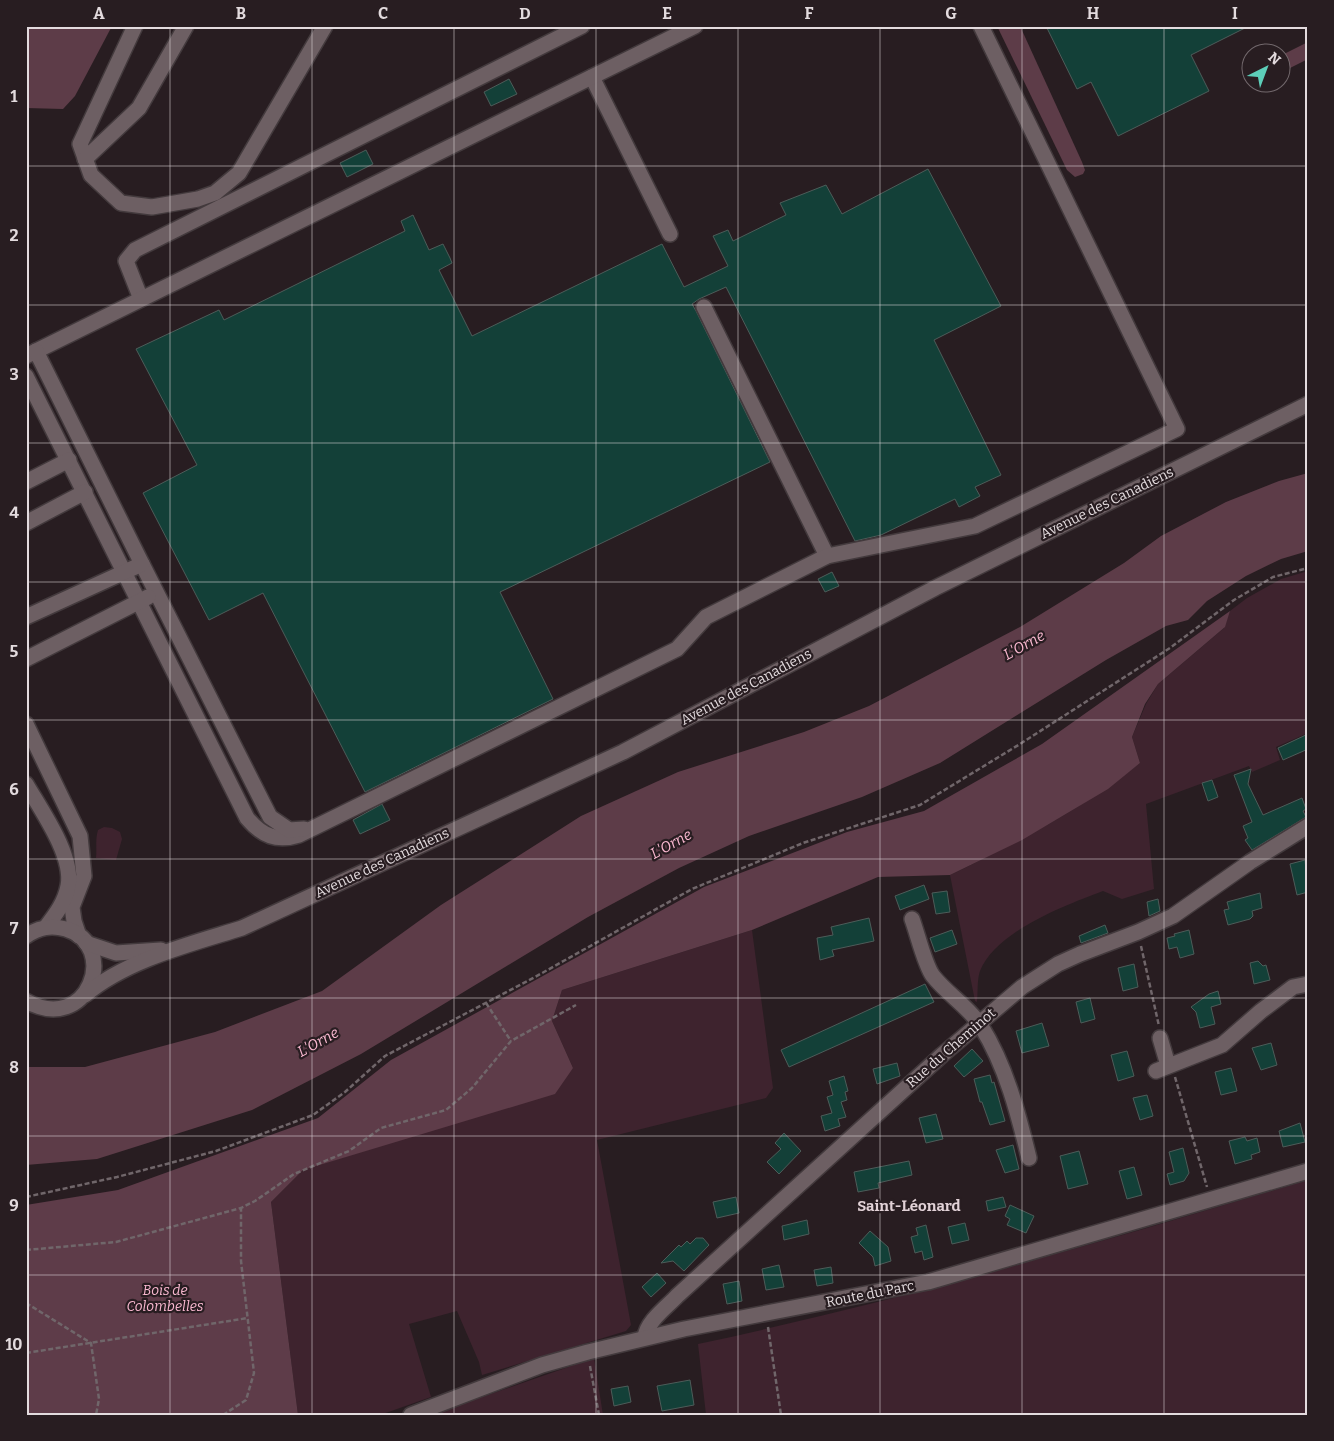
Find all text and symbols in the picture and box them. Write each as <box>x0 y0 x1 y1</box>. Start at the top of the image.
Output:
text: A <box>93 4 105 23</box>
text: B <box>236 4 246 23</box>
text: C <box>378 4 388 23</box>
text: D <box>519 4 531 23</box>
text: E <box>662 4 672 23</box>
text: F <box>805 4 814 23</box>
text: G <box>945 4 957 23</box>
text: H <box>1087 4 1100 23</box>
text: I <box>1232 4 1238 23</box>
north arrow <box>1242 42 1292 92</box>
text: N <box>1265 49 1284 69</box>
text: 1 <box>11 87 18 106</box>
text: 2 <box>9 226 19 245</box>
text: 3 <box>9 365 19 384</box>
street label: Avenue des Canadiens <box>1038 463 1176 543</box>
text: 4 <box>9 503 19 522</box>
water label: L'Orne <box>1000 626 1048 664</box>
text: 5 <box>10 642 19 661</box>
street label: Avenue des Canadiens <box>678 645 814 729</box>
text: 6 <box>9 780 19 799</box>
street label: Avenue des Canadiens <box>312 824 452 902</box>
water label: L'Orne <box>647 825 695 863</box>
text: 7 <box>10 919 19 938</box>
street label: Rue du Cheminot <box>903 1005 999 1091</box>
water label: L'Orne <box>294 1023 342 1061</box>
text: 8 <box>9 1058 19 1077</box>
text: 9 <box>9 1196 19 1215</box>
district label: Saint-Léonard <box>857 1197 961 1215</box>
street label: Route du Parc <box>824 1277 916 1311</box>
park label: Bois de Colombelles <box>127 1282 204 1315</box>
text: 10 <box>5 1335 23 1354</box>

